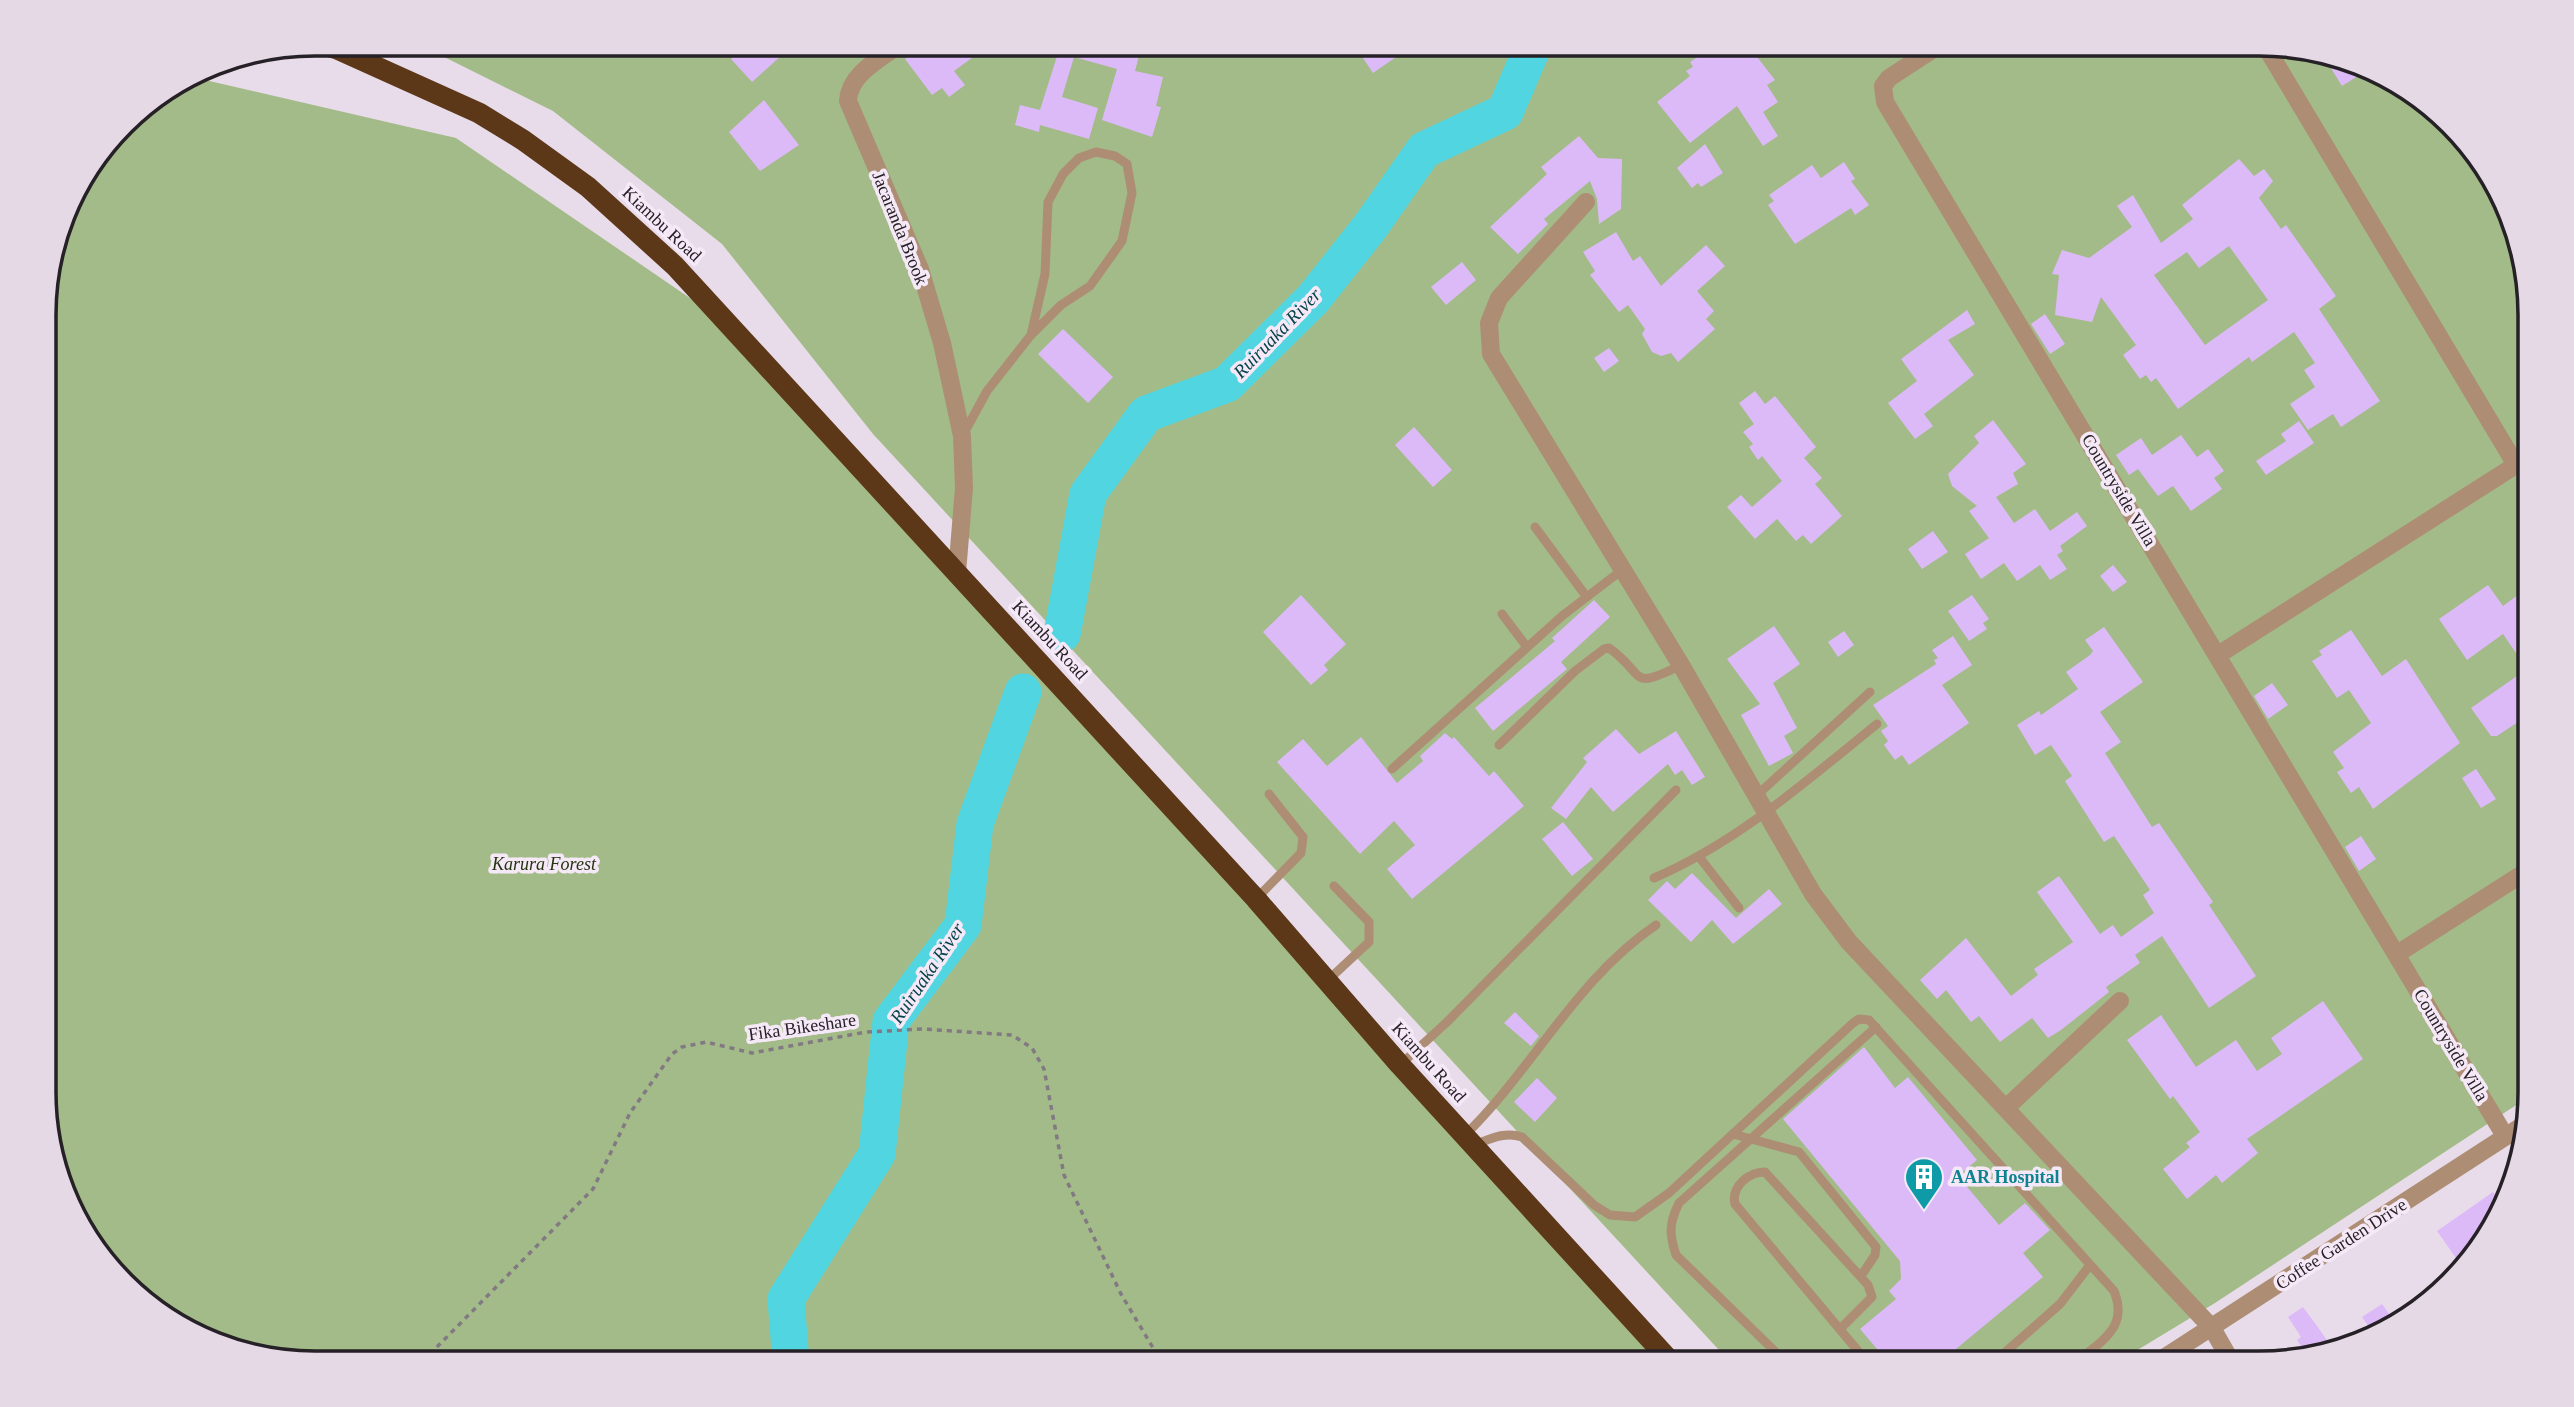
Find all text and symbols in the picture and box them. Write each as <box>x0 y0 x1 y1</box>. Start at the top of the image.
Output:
street label: Jacaranda Brook <box>868 168 932 288</box>
street label: Kiambu Road <box>618 182 706 266</box>
water label: Ruiruaka River <box>1228 283 1325 383</box>
street label: Countryside Villa <box>2078 430 2160 550</box>
street label: Kiambu Road <box>1008 596 1092 684</box>
park label: Karura Forest <box>491 854 597 874</box>
water label: Ruiruaka River <box>885 918 969 1028</box>
street label: Countryside Villa <box>2410 985 2492 1105</box>
street label: Fika Bikeshare <box>747 1010 857 1044</box>
street label: Kiambu Road <box>1388 1018 1470 1106</box>
building icon: AAR Hospital <box>1903 1156 1945 1211</box>
place label: AAR Hospital <box>1951 1167 2060 1187</box>
street label: Coffee Garden Drive <box>2272 1194 2410 1294</box>

